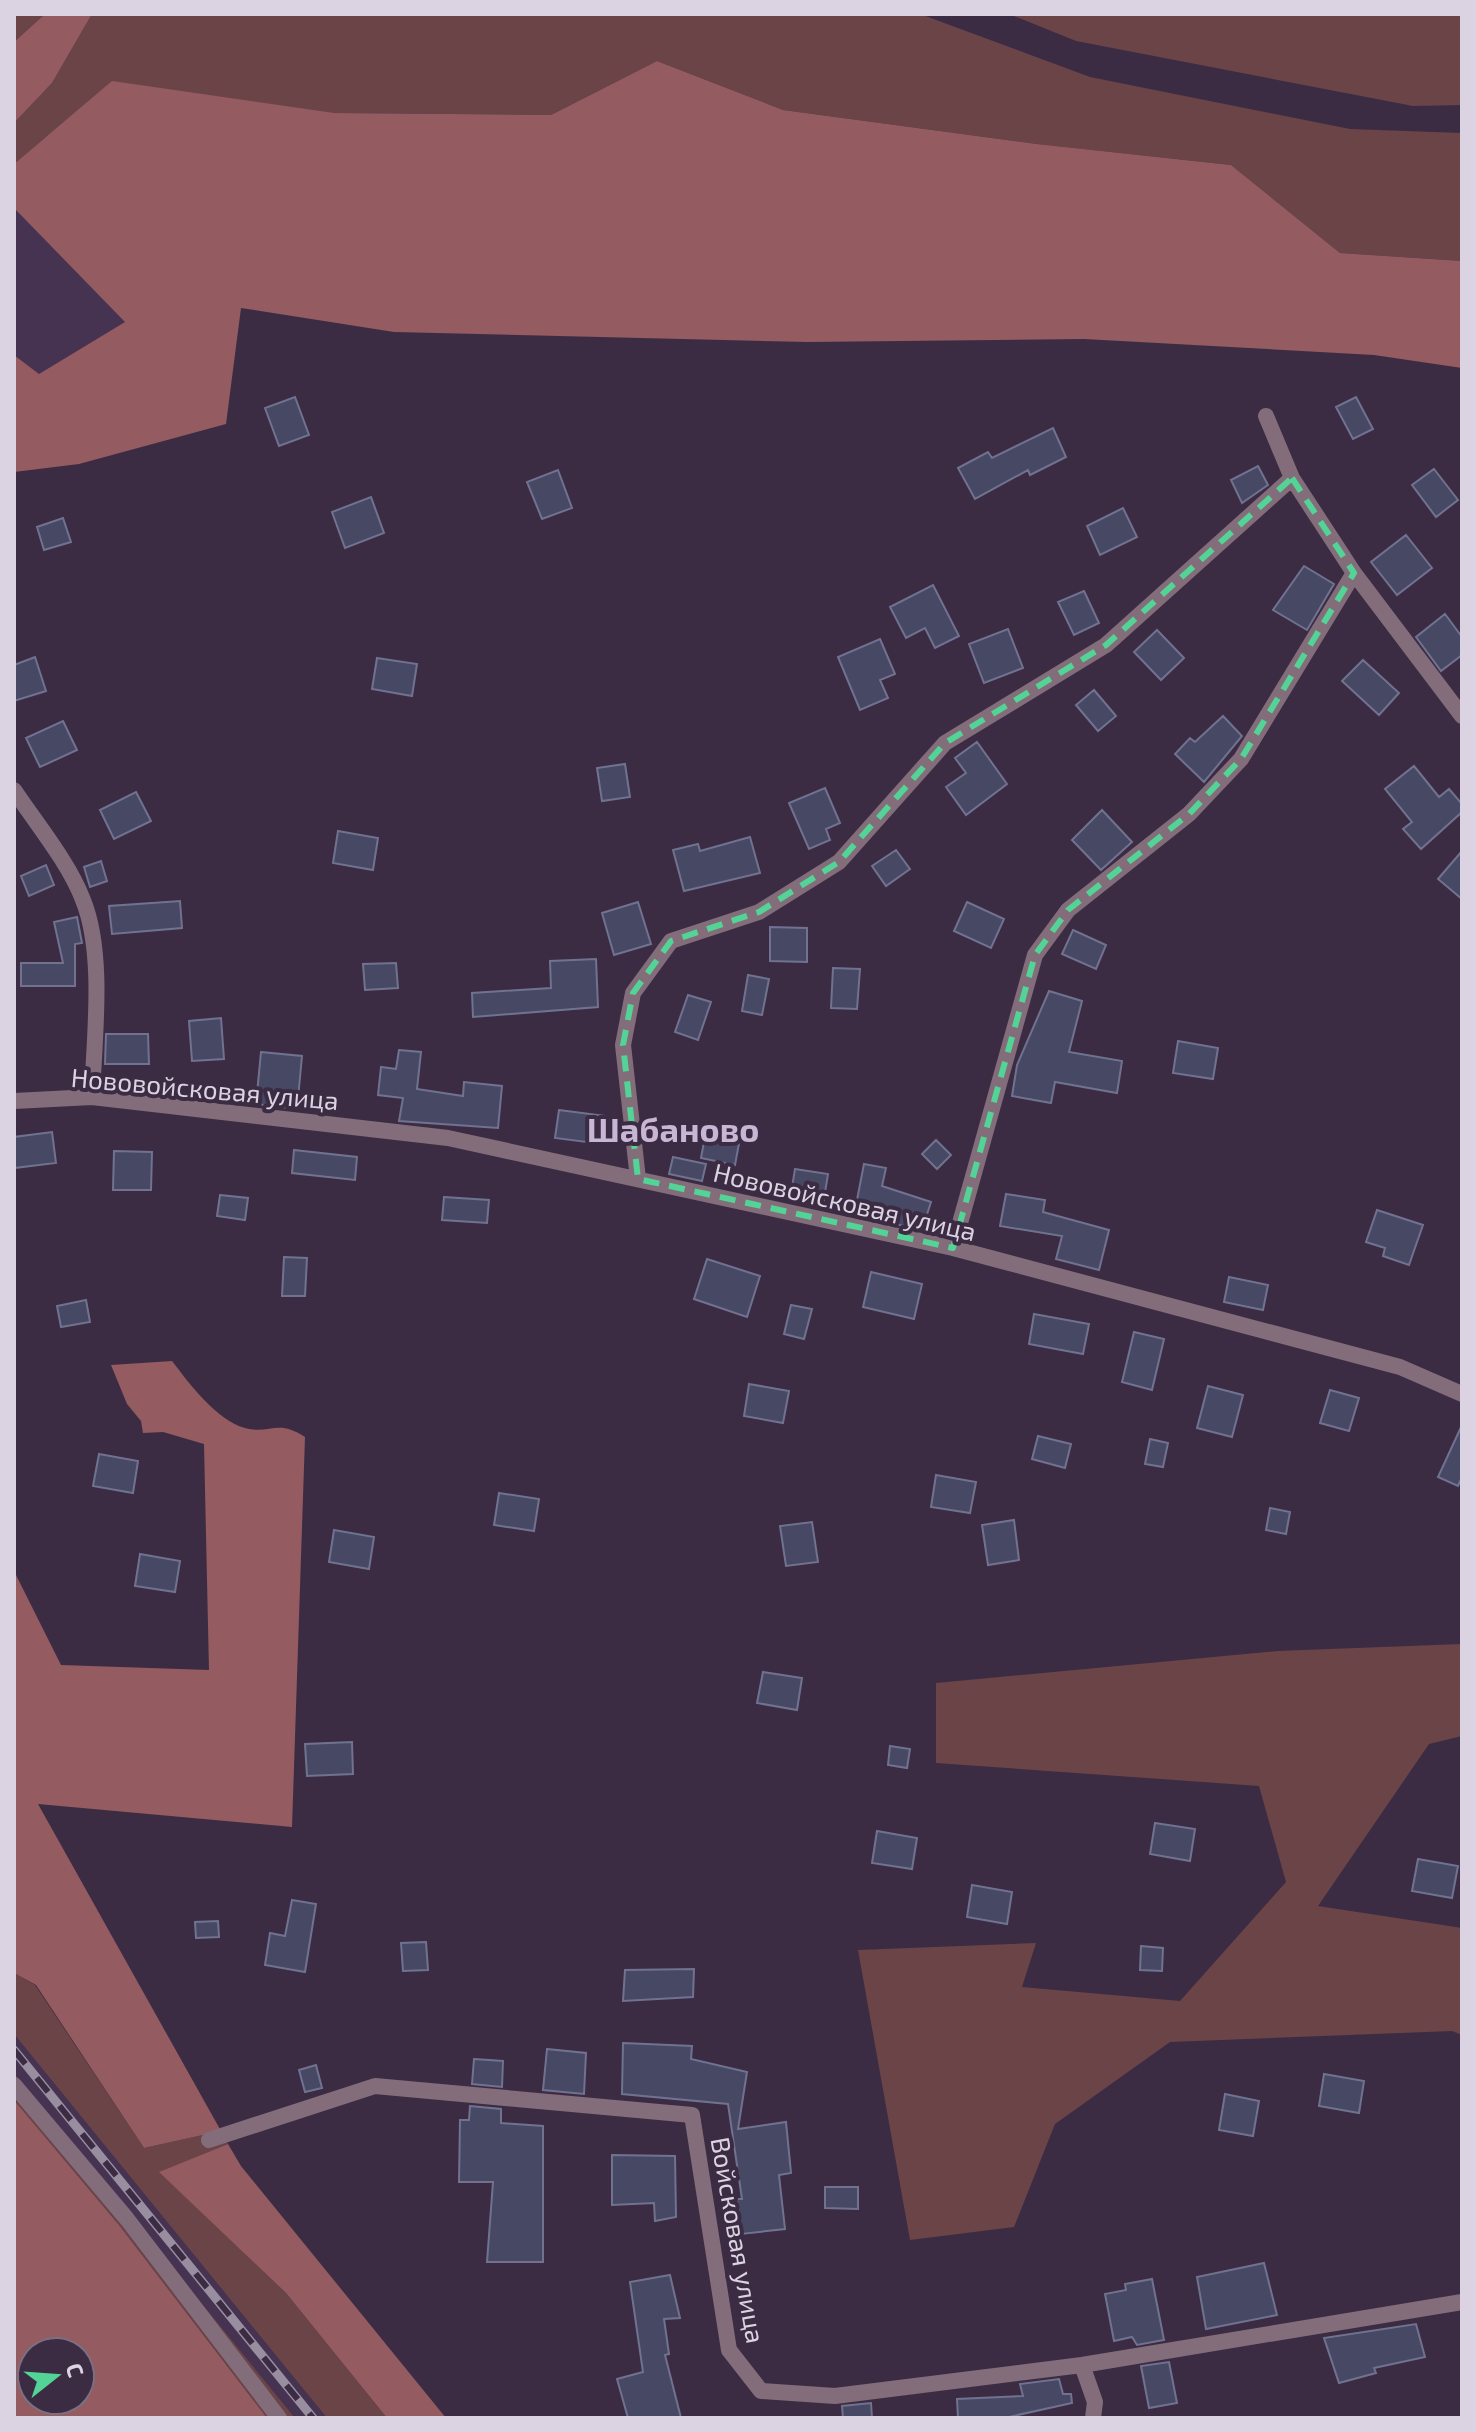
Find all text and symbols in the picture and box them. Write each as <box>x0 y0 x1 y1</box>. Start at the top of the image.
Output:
street label: Нововойсковая улица <box>70 1061 340 1116</box>
district label: Шабаново <box>587 1108 759 1149</box>
street label: Нововойсковая улица <box>710 1156 979 1247</box>
street label: Войсковая улица <box>705 2134 772 2346</box>
north arrow <box>16 2336 96 2416</box>
text: С <box>62 2360 90 2380</box>

